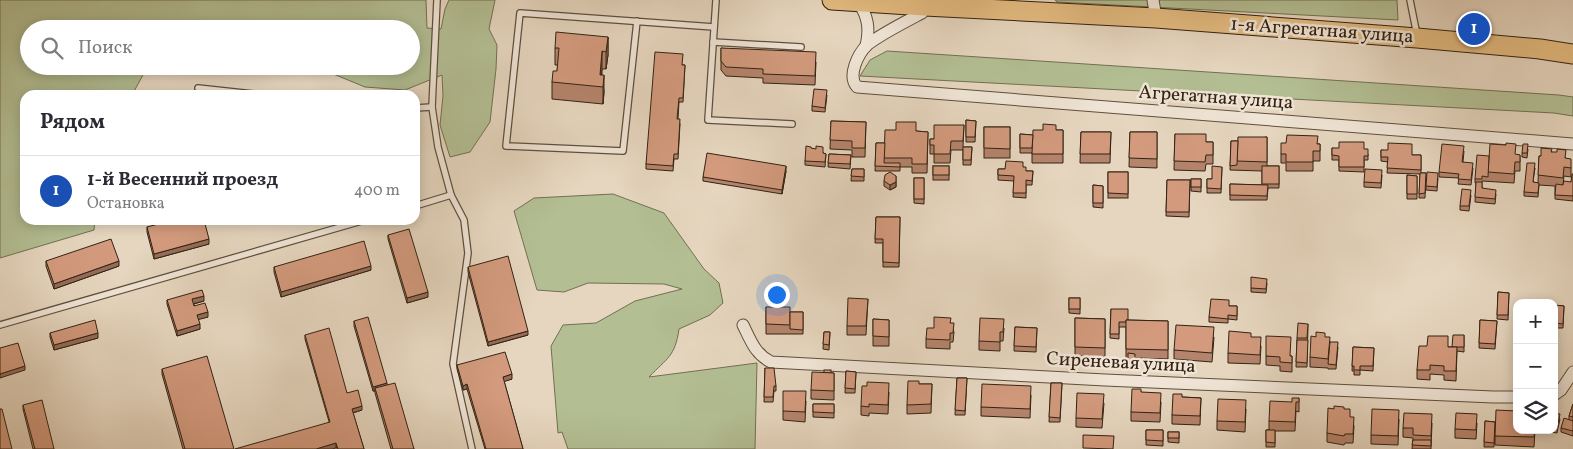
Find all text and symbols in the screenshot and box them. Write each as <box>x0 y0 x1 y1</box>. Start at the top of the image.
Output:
pin: 1 <box>1458 10 1490 48</box>
street label: 1-я Агрегатная улица <box>1230 12 1414 50</box>
search box <box>20 20 420 75</box>
icon: search <box>38 34 66 62</box>
text: Поиск <box>78 35 132 61</box>
street label: Агрегатная улица <box>1138 80 1294 116</box>
text: Рядом <box>40 108 105 137</box>
text: 1-й Весенний проезд <box>87 167 278 193</box>
text: 1 <box>53 180 59 202</box>
text: 400 m <box>354 180 400 202</box>
text: Остановка <box>87 193 165 215</box>
your location <box>764 282 790 308</box>
map controls <box>1513 299 1558 434</box>
button: + <box>1513 299 1558 344</box>
button: − <box>1513 344 1558 389</box>
street label: Сиреневая улица <box>1046 346 1196 380</box>
button: layers <box>1513 389 1558 434</box>

